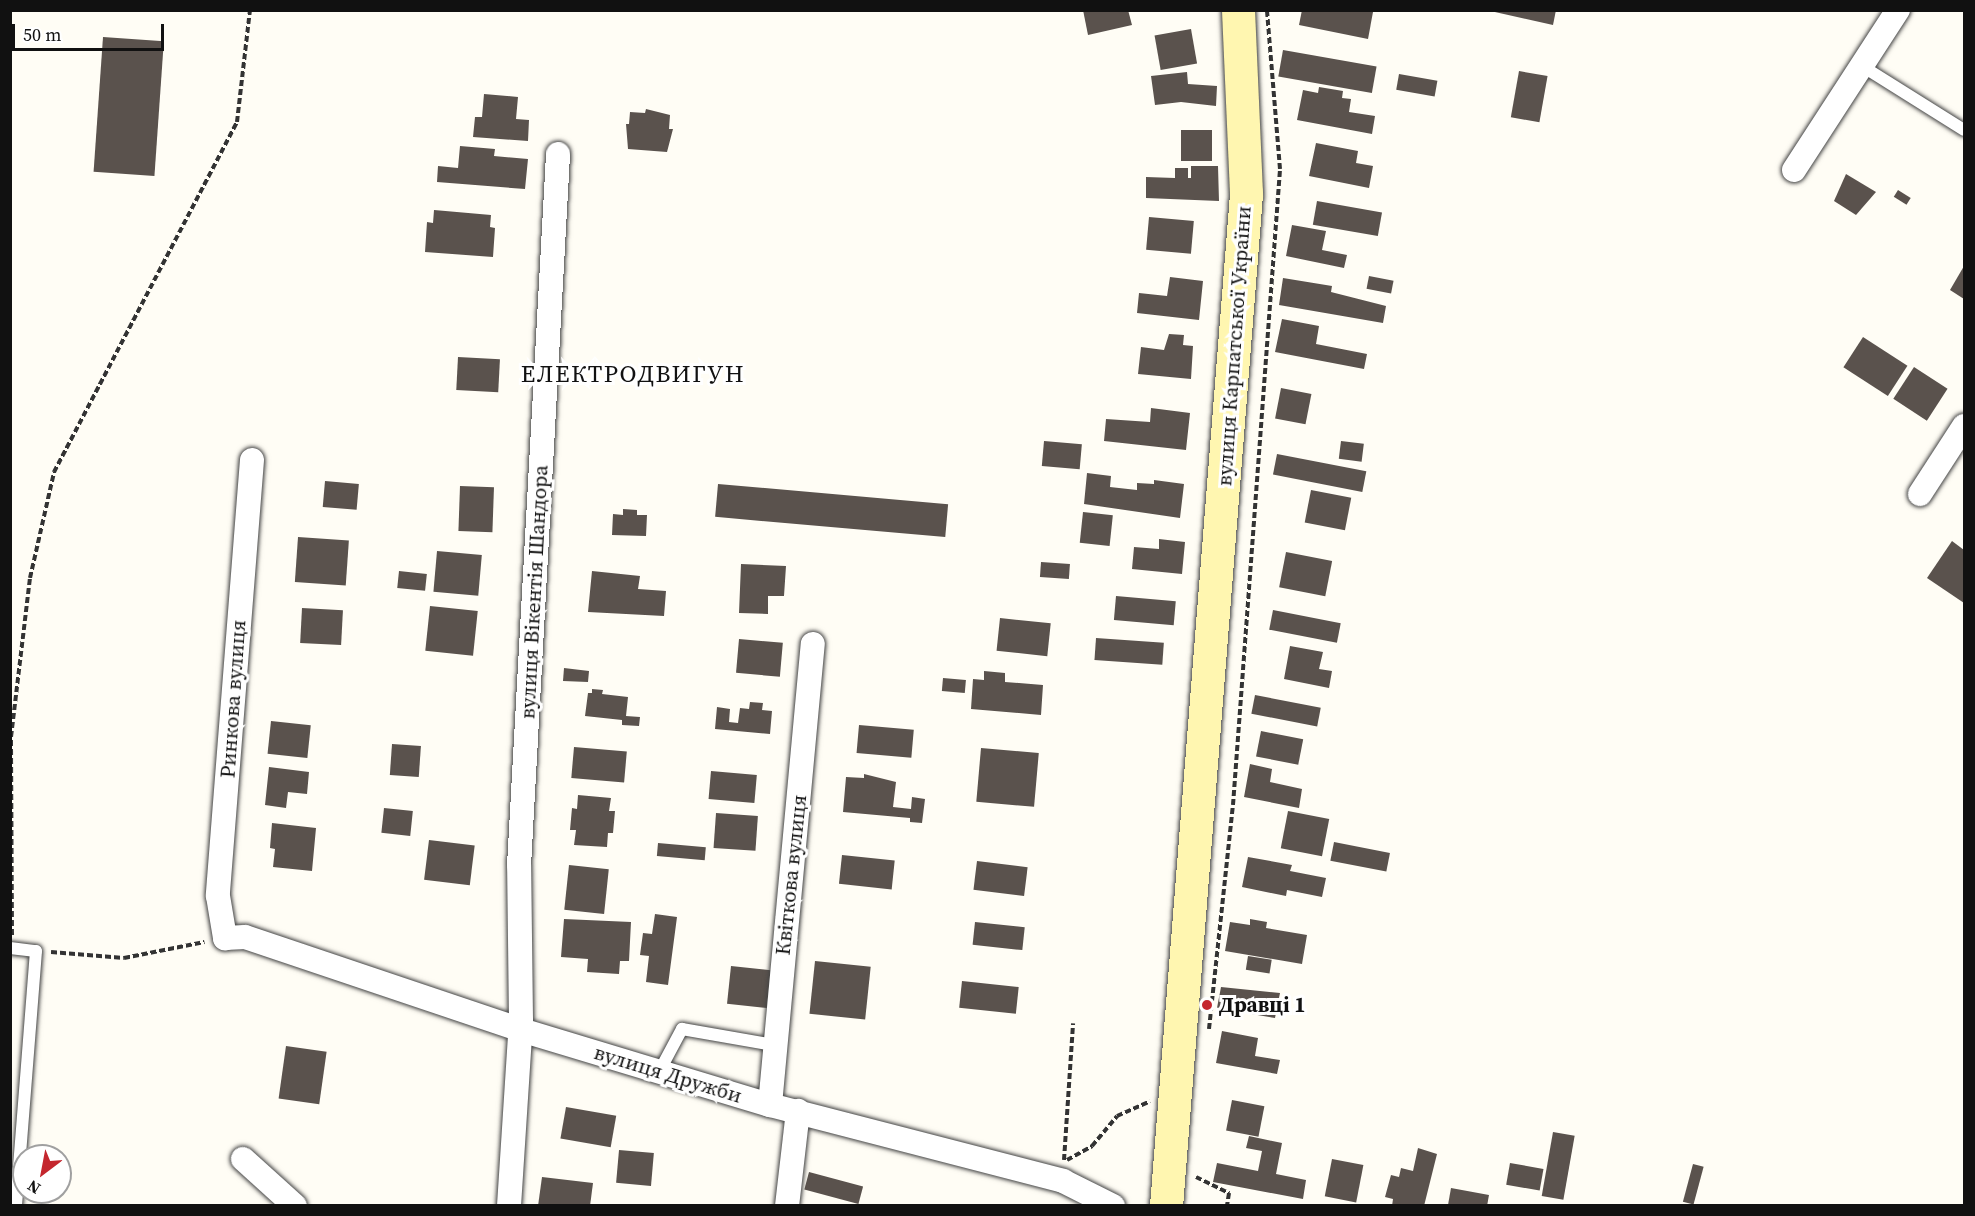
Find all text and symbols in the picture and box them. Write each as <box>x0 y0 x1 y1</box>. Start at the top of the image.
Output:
scale bar <box>15 12 166 50</box>
text: 50 m <box>23 22 61 47</box>
street label: вулиця Карпатської України <box>1212 205 1256 487</box>
district label: ЕЛЕКТРОДВИГУН <box>521 360 745 388</box>
street label: вулиця Вікентія Шандора <box>515 464 553 720</box>
street label: Ринкова вулиця <box>215 619 251 779</box>
street label: Квіткова вулиця <box>770 793 812 957</box>
place label: Дравці 1 <box>1219 992 1306 1018</box>
marker: Дравці 1 <box>1200 998 1214 1012</box>
street label: вулиця Дружби <box>591 1040 745 1108</box>
north arrow <box>12 1144 72 1204</box>
text: N <box>23 1175 44 1200</box>

